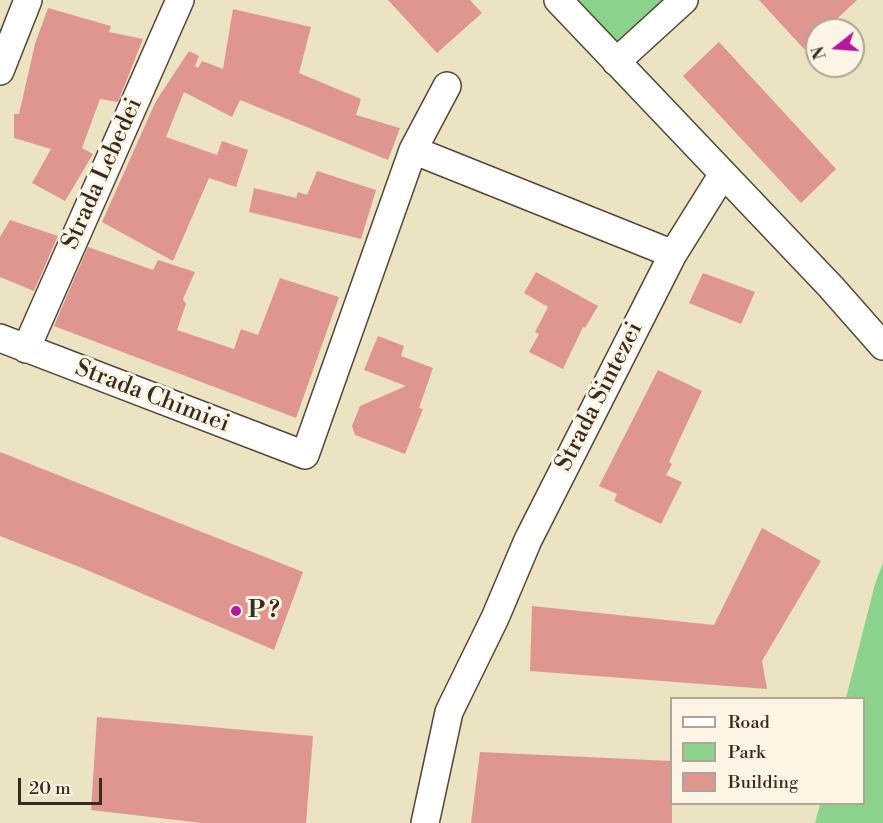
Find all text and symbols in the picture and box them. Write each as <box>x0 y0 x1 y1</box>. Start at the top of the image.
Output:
north arrow <box>805 18 865 78</box>
text: N <box>808 44 831 62</box>
street label: Strada Lebedei <box>57 94 149 254</box>
street label: Strada Sintezei <box>550 318 650 476</box>
street label: Strada Chimiei <box>71 354 233 440</box>
place label: P ? <box>248 597 280 625</box>
marker: P ? <box>229 604 243 618</box>
legend <box>670 697 865 805</box>
text: Road <box>728 711 770 734</box>
text: Park <box>728 741 765 764</box>
scale bar <box>21 766 105 804</box>
text: Building <box>728 771 798 794</box>
text: 20 m <box>29 777 71 800</box>

